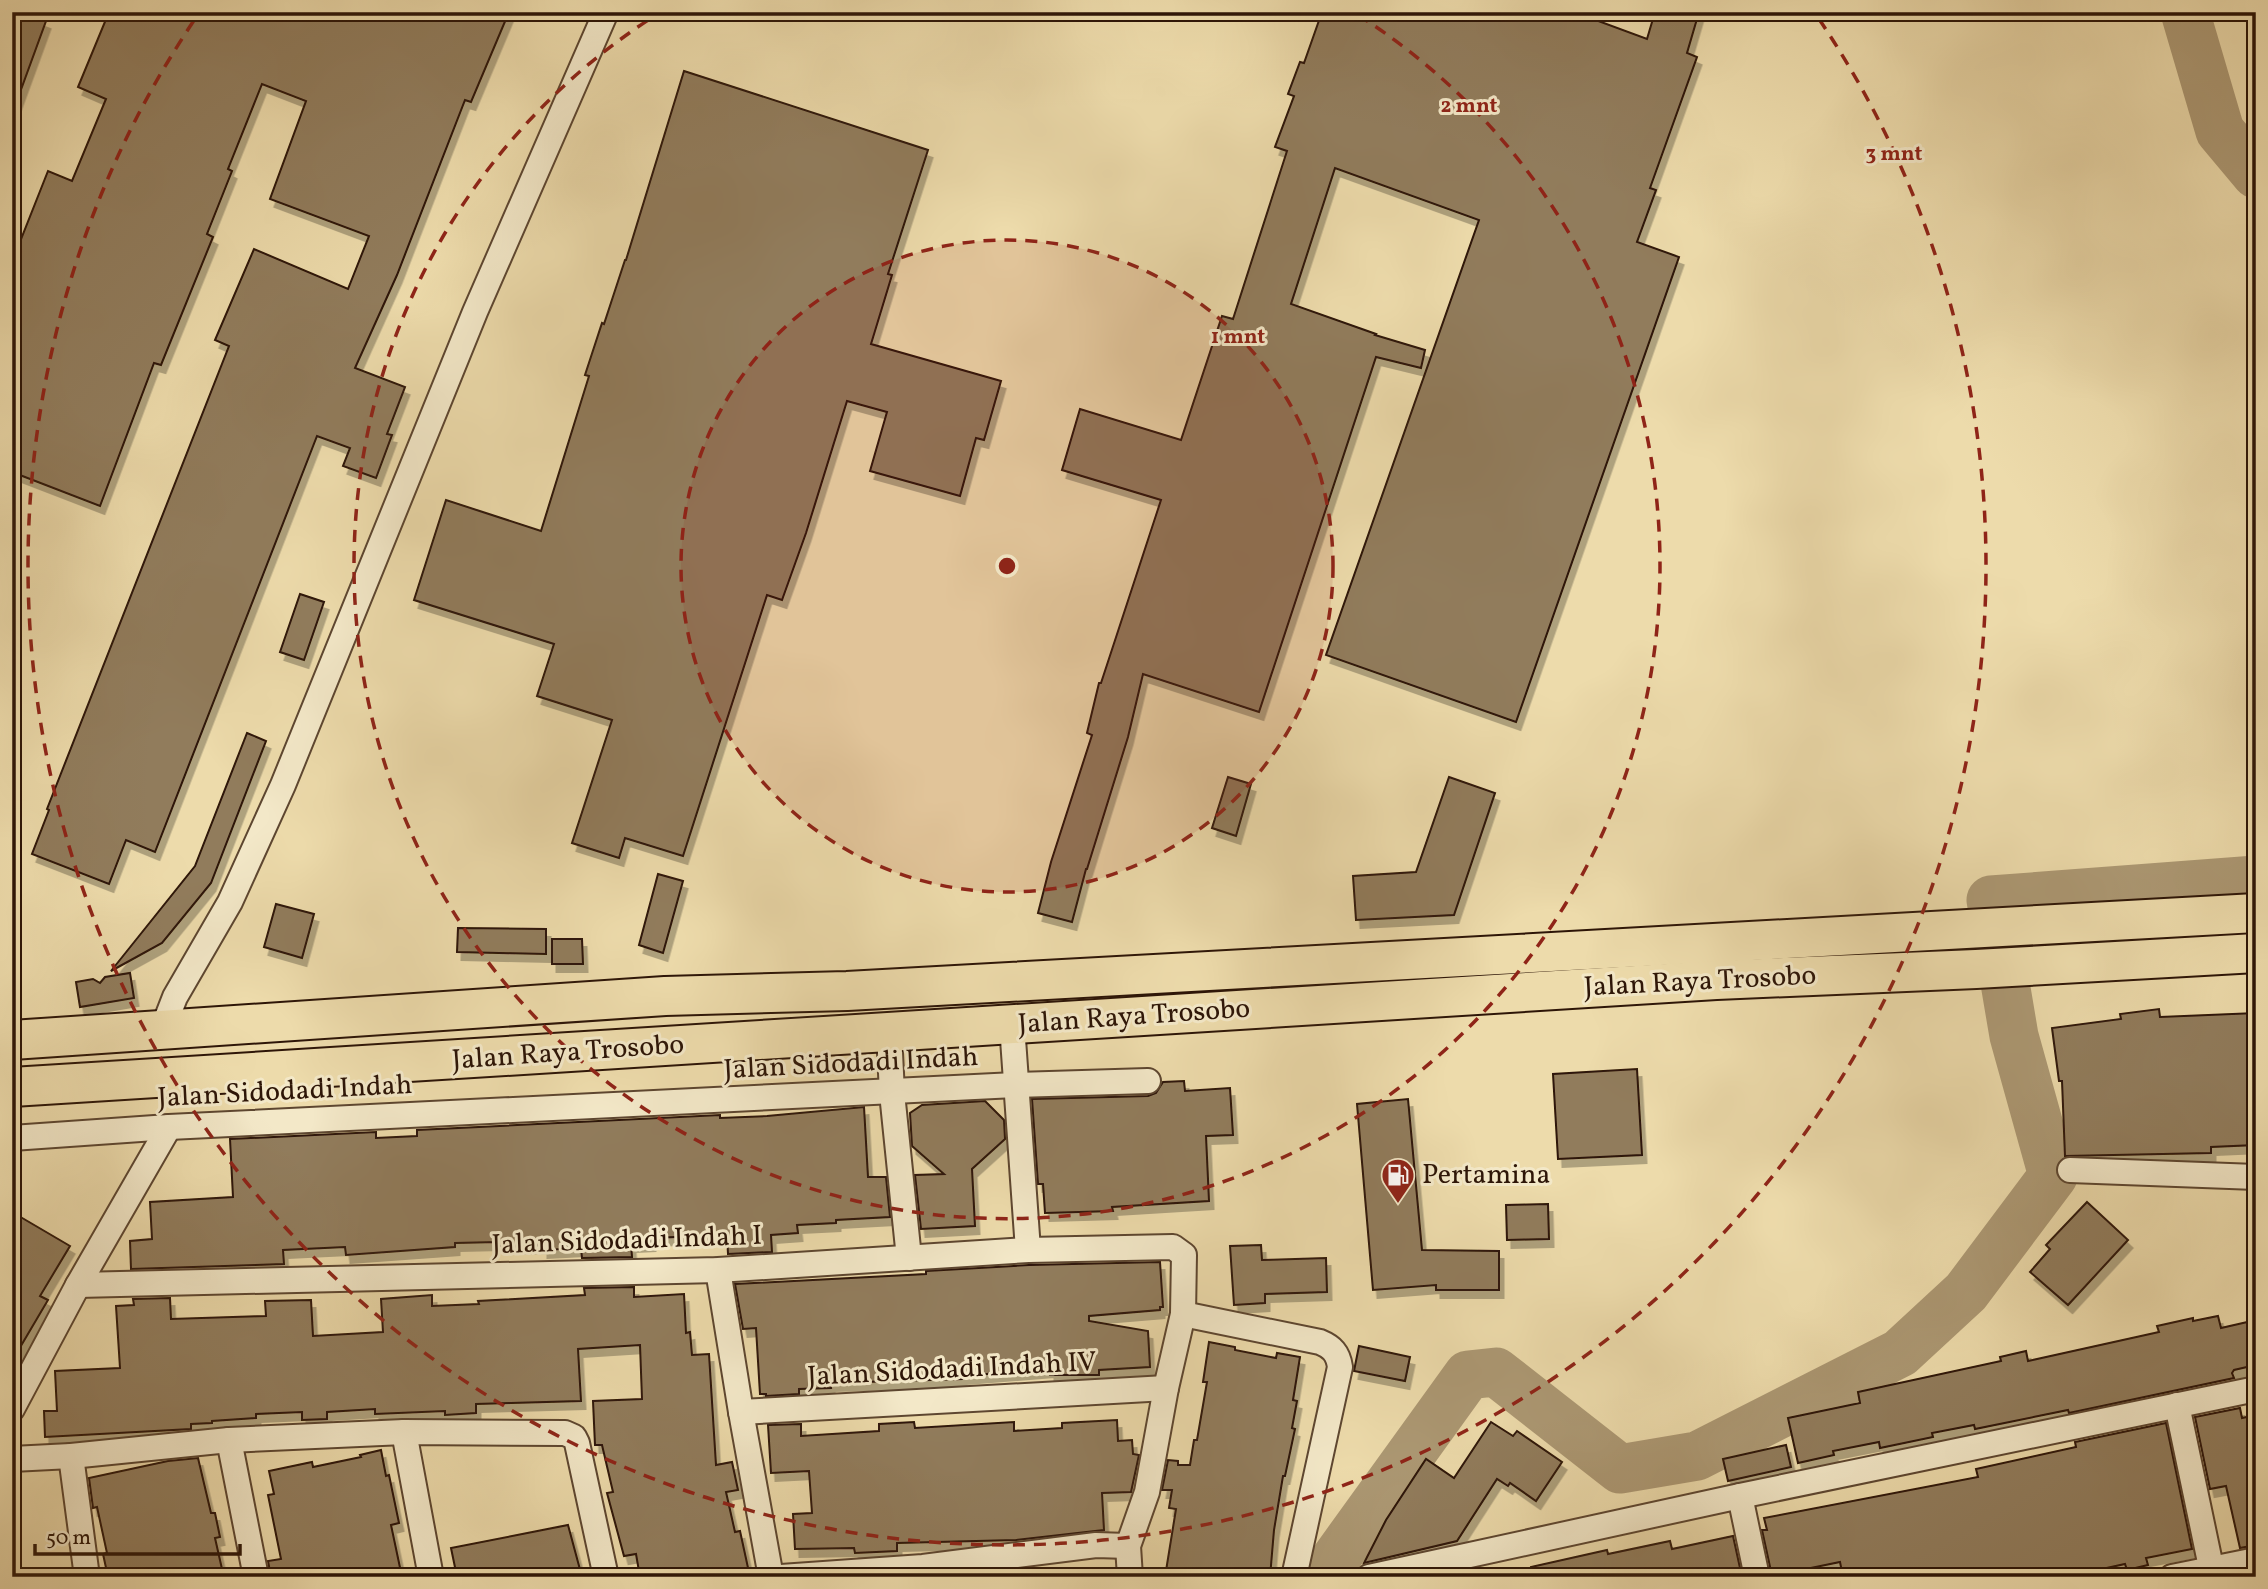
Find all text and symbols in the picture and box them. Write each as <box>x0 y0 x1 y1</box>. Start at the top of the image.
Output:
text: 2 mnt <box>1441 92 1498 121</box>
text: 3 mnt <box>1866 140 1922 169</box>
text: 1 mnt <box>1211 323 1265 352</box>
centre of rings <box>995 554 1019 578</box>
street label: Jalan Raya Trosobo <box>1583 956 1817 1008</box>
street label: Jalan Raya Trosobo <box>1017 989 1251 1045</box>
street label: Jalan Raya Trosobo <box>451 1025 685 1081</box>
street label: Jalan Sidodadi Indah <box>723 1038 979 1090</box>
street label: Jalan Sidodadi Indah <box>157 1066 413 1118</box>
fuel station icon: Pertamina <box>1379 1156 1417 1205</box>
place label: Pertamina <box>1422 1156 1550 1195</box>
street label: Jalan Sidodadi Indah I <box>491 1217 763 1265</box>
street label: Jalan Sidodadi Indah IV <box>806 1343 1098 1397</box>
scale bar <box>35 1512 240 1556</box>
text: 50 m <box>46 1524 91 1553</box>

